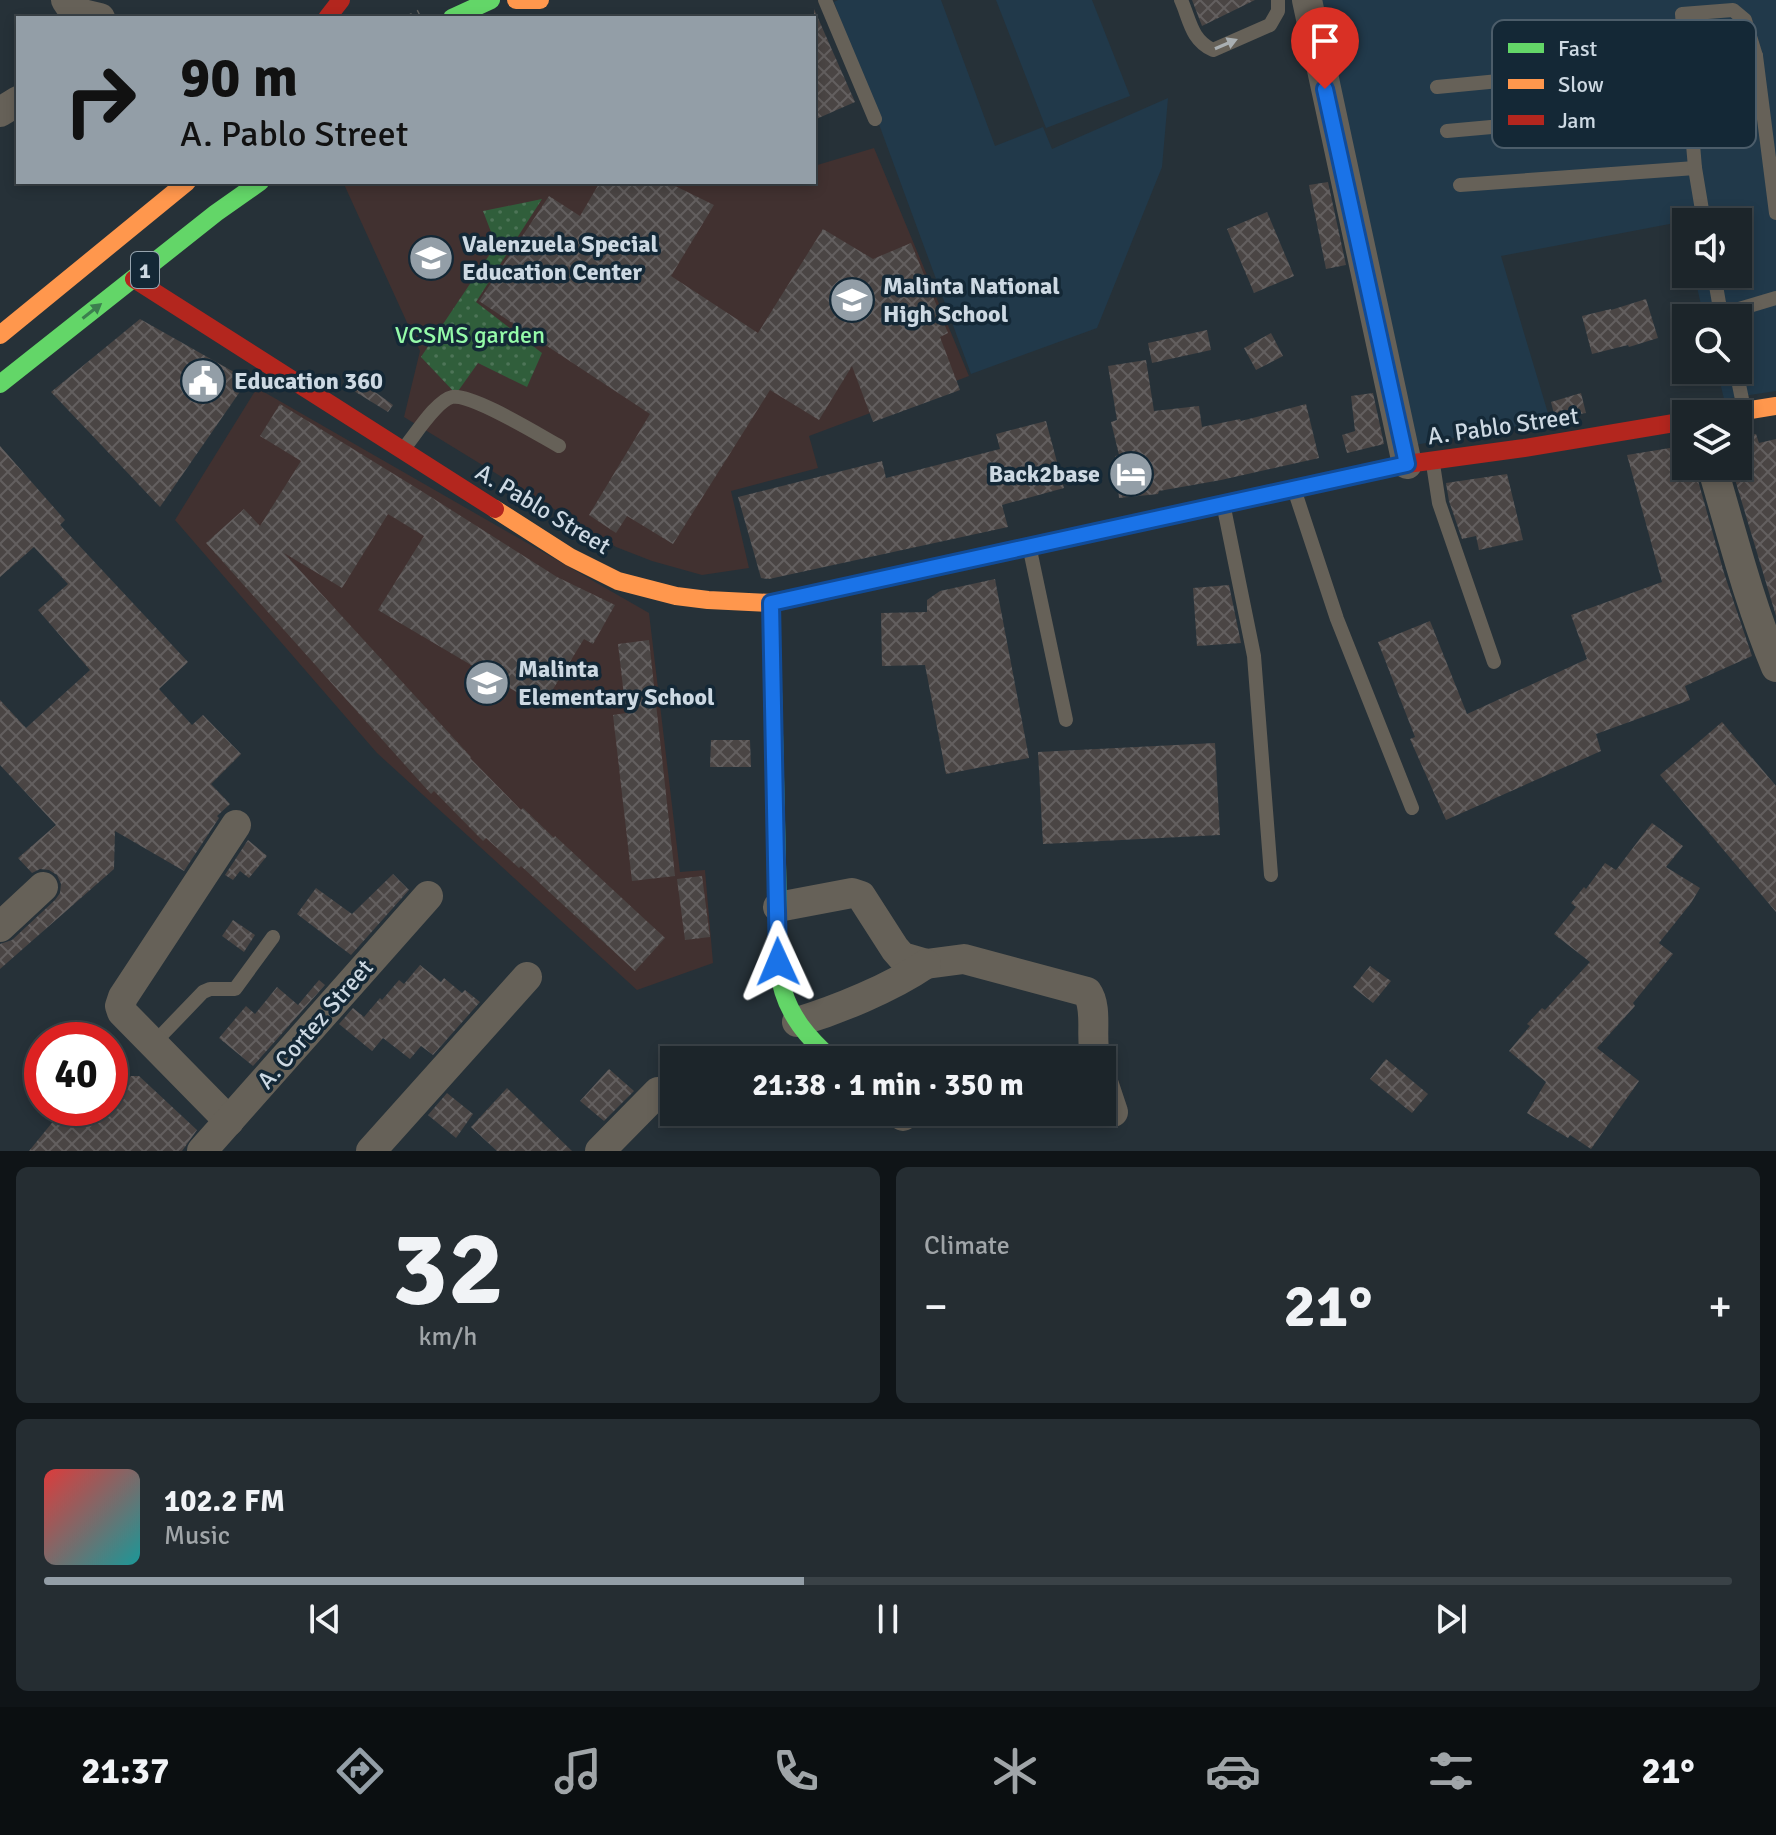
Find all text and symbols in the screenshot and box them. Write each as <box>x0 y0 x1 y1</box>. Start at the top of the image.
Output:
pin <box>1291 7 1359 89</box>
icon: arrive <box>1303 19 1347 63</box>
legend <box>1492 20 1756 148</box>
text: Fast <box>1558 35 1598 62</box>
one-way arrow <box>1214 38 1237 51</box>
text: 90 m <box>180 43 298 112</box>
icon: right <box>48 48 152 152</box>
text: Slow <box>1558 71 1604 98</box>
text: Jam <box>1558 107 1596 134</box>
text: A. Pablo Street <box>180 112 408 157</box>
map controls <box>1672 208 1752 480</box>
button: sound <box>1672 208 1752 288</box>
place label: Valenzuela Special Education Center <box>462 229 659 287</box>
school or university icon: Valenzuela Special Education Center <box>407 234 455 282</box>
road number: 1 <box>131 252 159 288</box>
place label: Malinta National High School <box>883 271 1060 329</box>
school or university icon: Malinta National High School <box>828 276 876 324</box>
one-way arrow <box>82 304 102 320</box>
button: search <box>1672 304 1752 384</box>
park label: VCSMS garden <box>395 320 545 350</box>
public building icon: Education 360 <box>179 357 227 405</box>
place label: Education 360 <box>234 366 383 396</box>
button: layers <box>1672 400 1752 480</box>
street label: A. Pablo Street <box>1426 401 1580 451</box>
hotel icon: Back2base <box>1107 450 1155 498</box>
street label: A. Pablo Street <box>470 457 616 561</box>
place label: Back2base <box>988 459 1100 489</box>
place label: Malinta Elementary School <box>518 654 715 712</box>
school or university icon: Malinta Elementary School <box>463 659 511 707</box>
position arrow <box>736 920 820 1004</box>
street label: A. Cortez Street <box>251 953 379 1095</box>
speed limit sign: 40 <box>24 1022 128 1126</box>
text: 21:38 · 1 min · 350 m <box>752 1067 1024 1104</box>
text: 32 <box>392 1205 504 1333</box>
text: Climate <box>924 1230 1010 1262</box>
text: 21° <box>1284 1270 1372 1344</box>
text: − <box>924 1280 948 1334</box>
text: + <box>1708 1280 1732 1334</box>
text: km/h <box>419 1321 477 1353</box>
text: 102.2 FM <box>164 1483 285 1520</box>
text: Music <box>164 1520 230 1552</box>
icon: previous <box>303 1597 347 1641</box>
icon: pause <box>866 1597 910 1641</box>
icon: next <box>1429 1597 1473 1641</box>
icon: directions <box>332 1743 388 1799</box>
icon: music <box>550 1743 606 1799</box>
icon: phone <box>768 1743 824 1799</box>
icon: climate <box>987 1743 1043 1799</box>
icon: car <box>1205 1743 1261 1799</box>
icon: filters <box>1423 1743 1479 1799</box>
text: 21:37 <box>81 1749 170 1794</box>
text: 21° <box>1641 1749 1695 1794</box>

